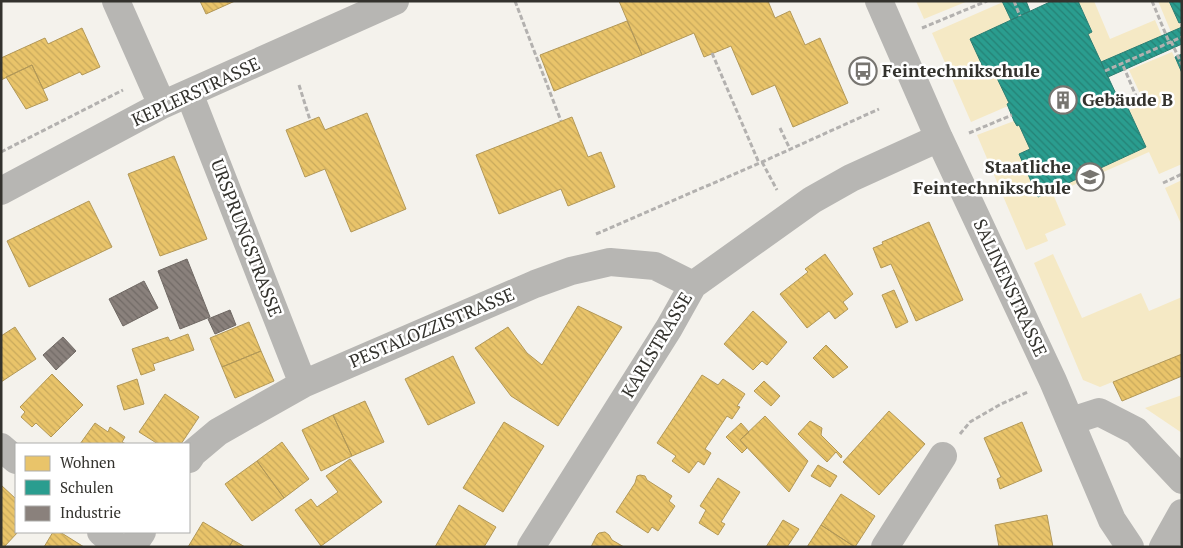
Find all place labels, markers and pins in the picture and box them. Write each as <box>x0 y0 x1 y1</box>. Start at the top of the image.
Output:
bus stop icon: Feintechnikschule <box>848 56 878 86</box>
place label: Feintechnikschule <box>882 58 1040 82</box>
building icon: Gebäude B <box>1048 85 1078 115</box>
place label: Gebäude B <box>1082 87 1174 111</box>
place label: Staatliche Feintechnikschule <box>913 154 1071 199</box>
school or university icon: Staatliche Feintechnikschule <box>1075 162 1105 192</box>

